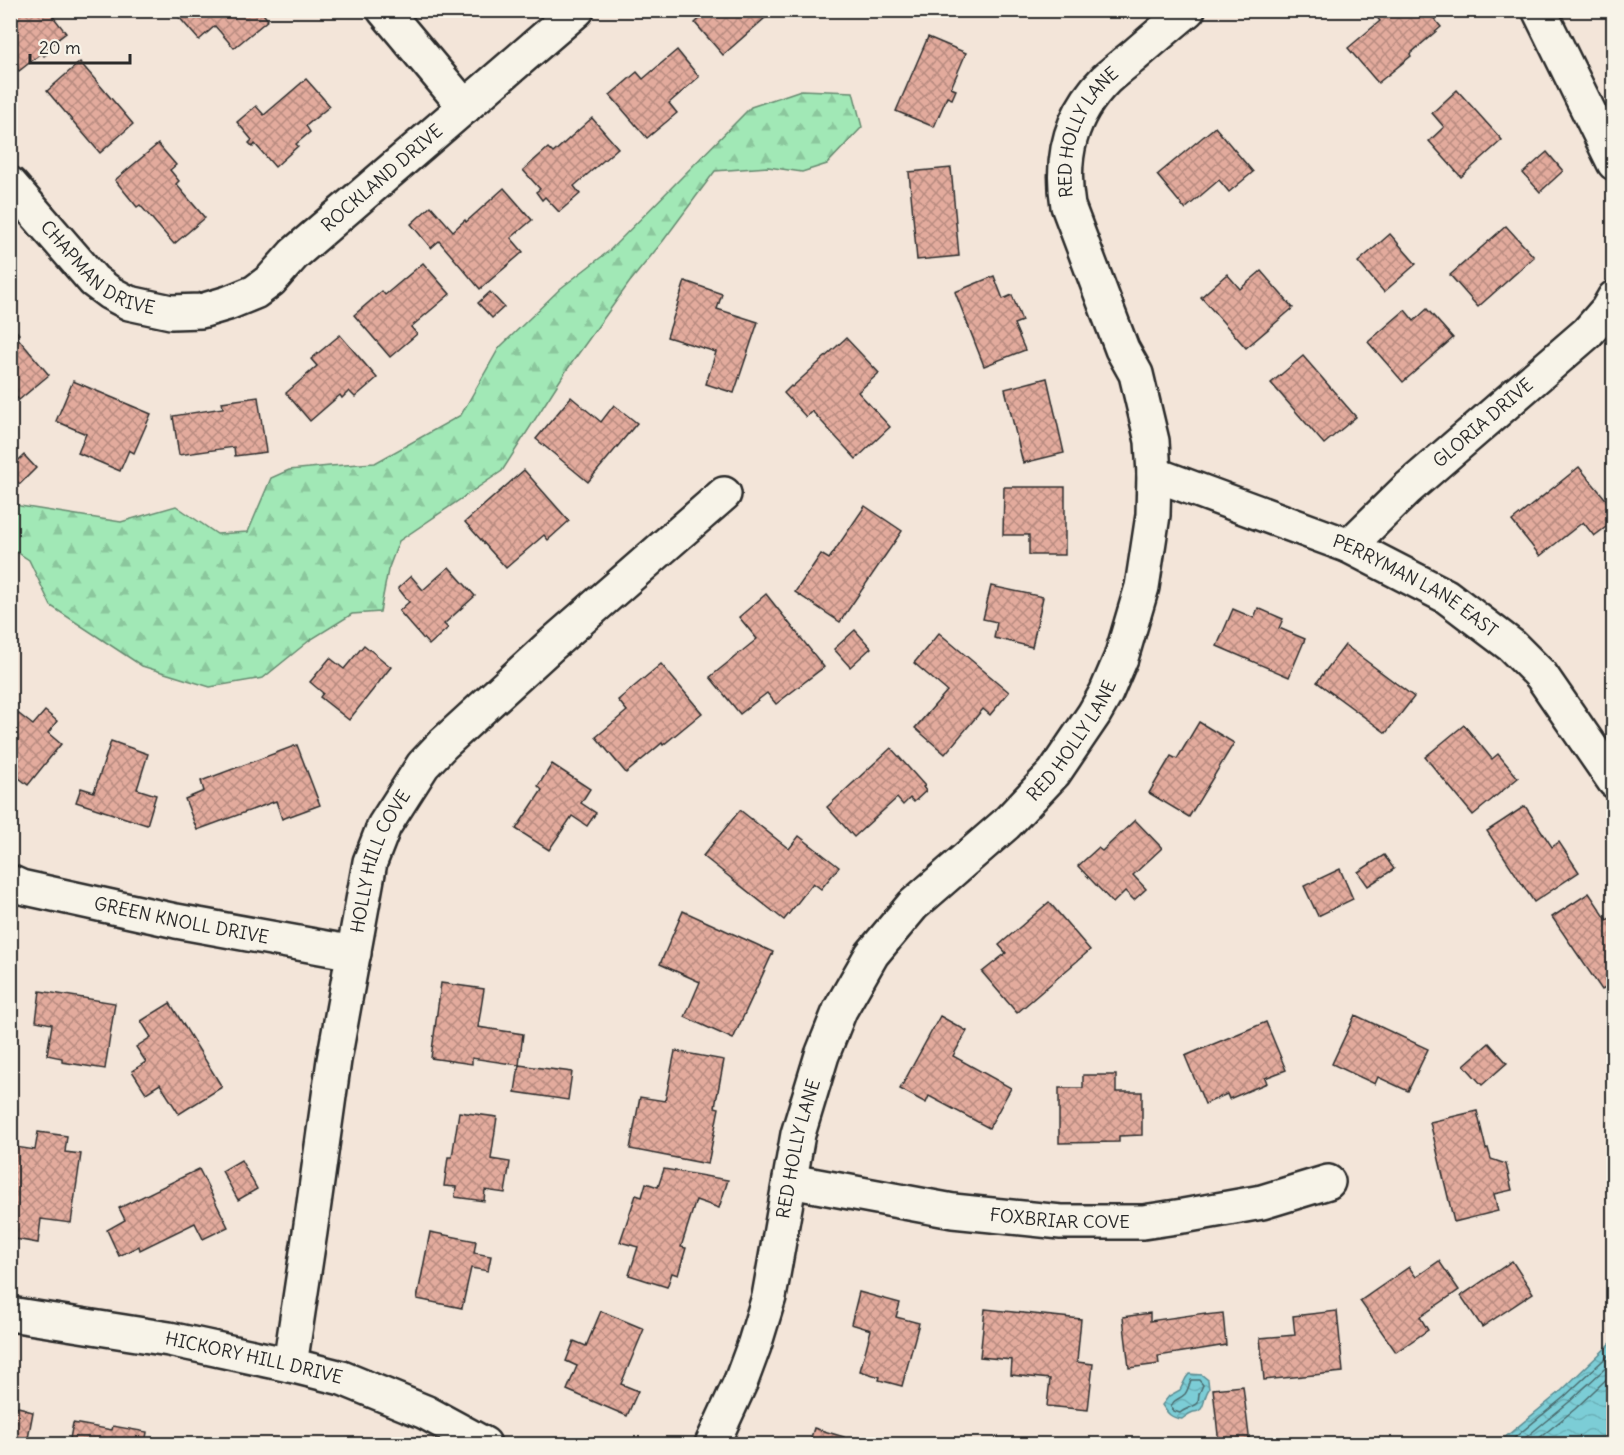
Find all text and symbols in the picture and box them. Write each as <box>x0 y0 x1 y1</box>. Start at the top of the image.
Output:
scale bar <box>30 27 130 65</box>
text: 20 m <box>39 36 81 59</box>
street label: RED HOLLY LANE <box>1053 61 1123 199</box>
street label: ROCKLAND DRIVE <box>316 119 447 236</box>
street label: CHAPMAN DRIVE <box>36 216 157 319</box>
street label: GLORIA DRIVE <box>1428 373 1538 472</box>
street label: PERRYMAN LANE EAST <box>1330 529 1502 642</box>
street label: RED HOLLY LANE <box>1022 677 1121 806</box>
street label: HOLLY HILL COVE <box>345 785 415 935</box>
street label: GREEN KNOLL DRIVE <box>92 891 271 948</box>
street label: RED HOLLY LANE <box>771 1076 825 1220</box>
street label: FOXBRIAR COVE <box>989 1203 1130 1233</box>
street label: HICKORY HILL DRIVE <box>163 1327 345 1389</box>

